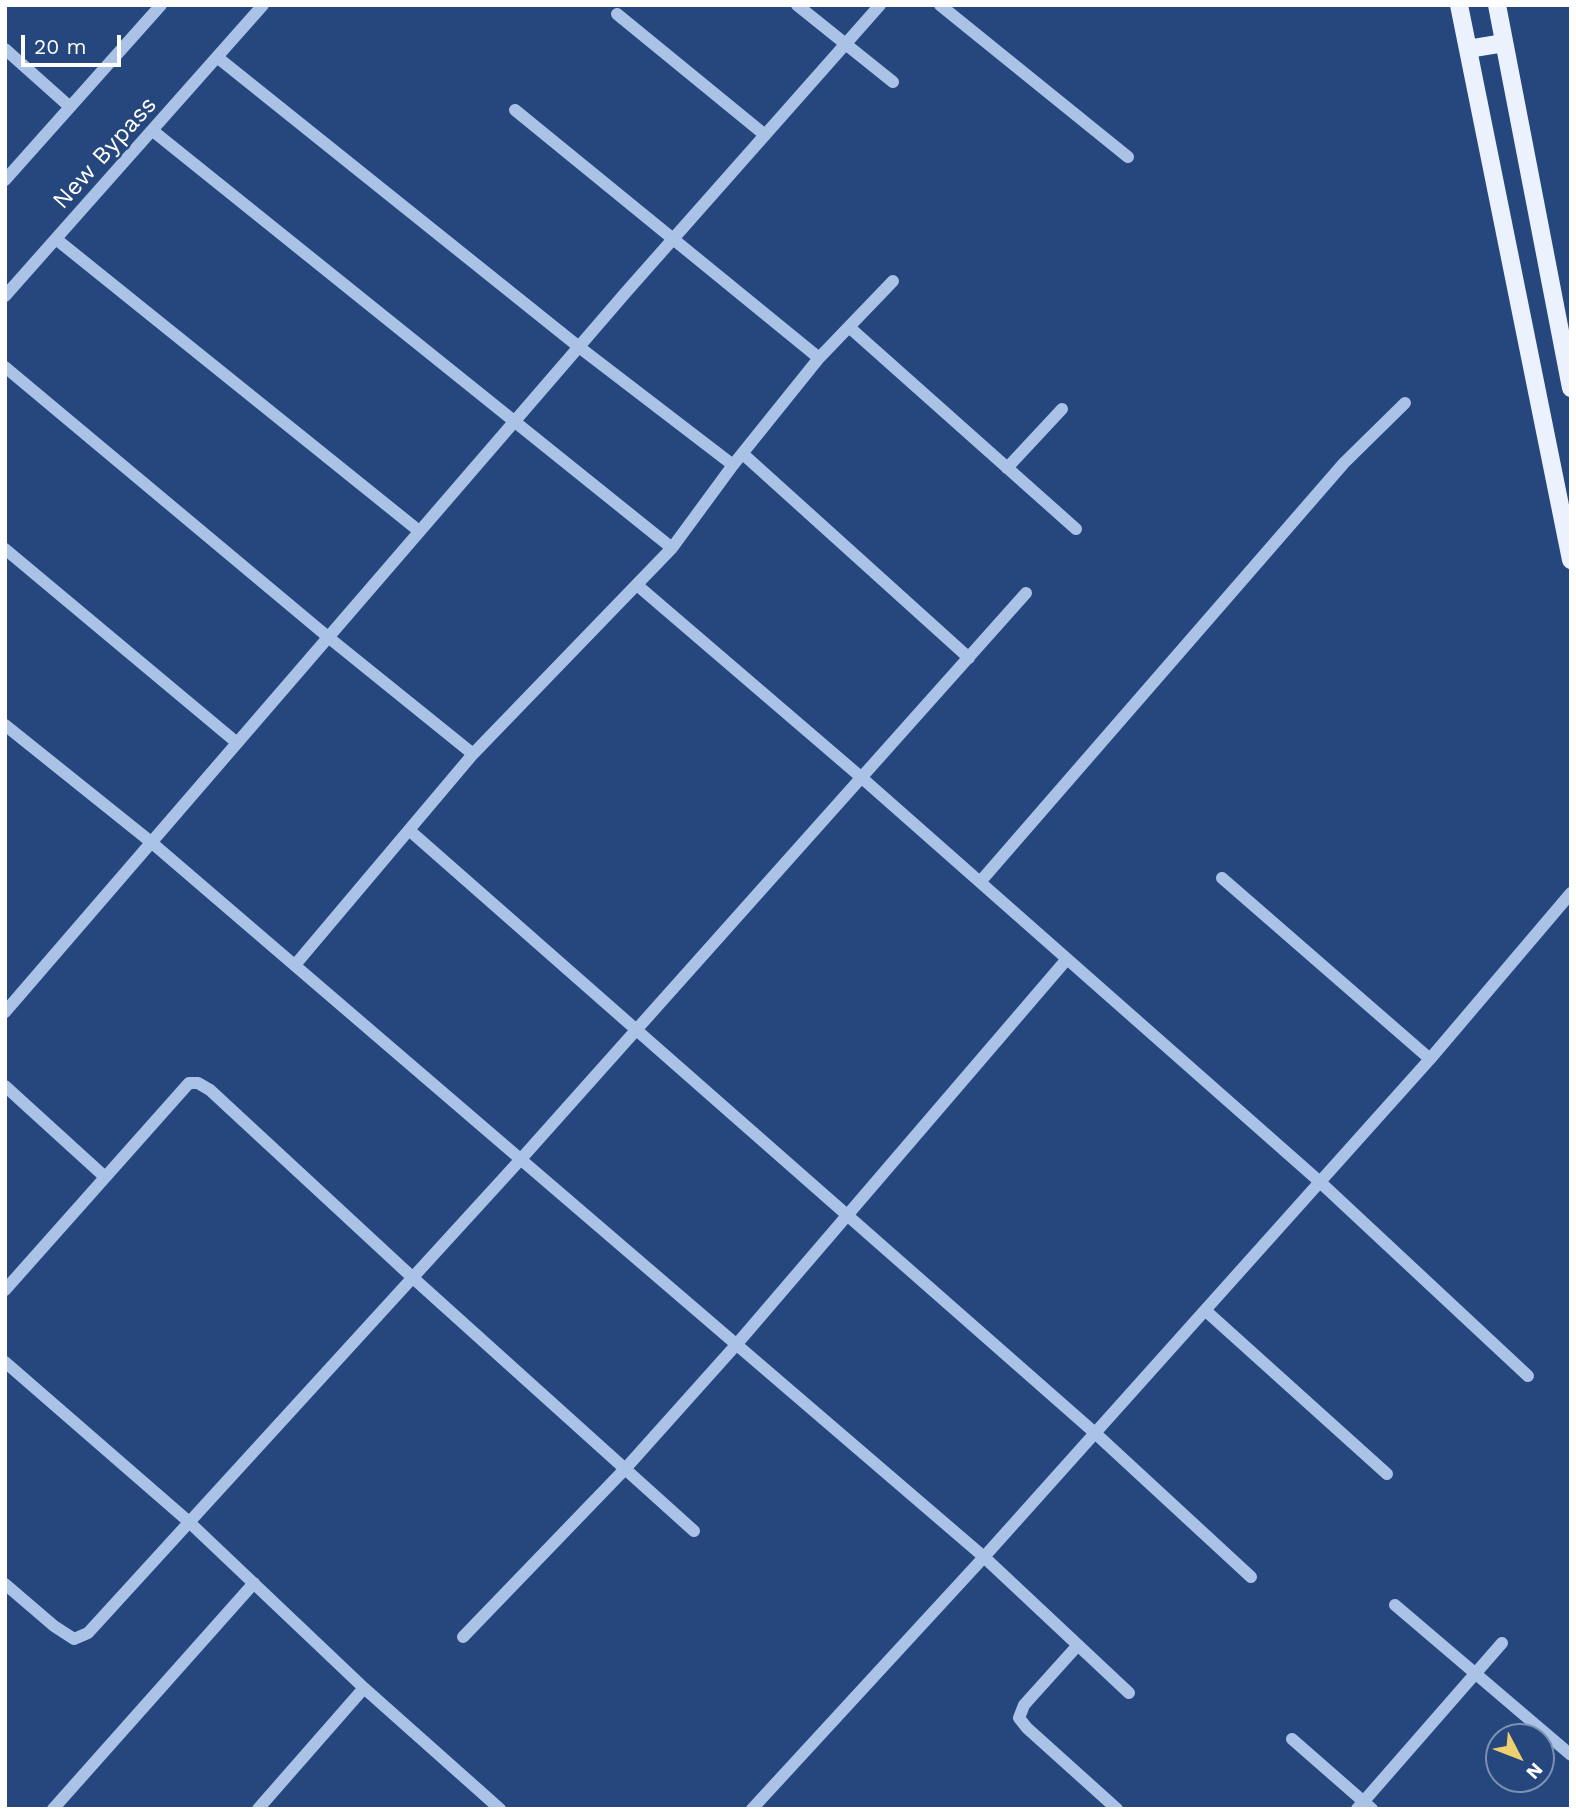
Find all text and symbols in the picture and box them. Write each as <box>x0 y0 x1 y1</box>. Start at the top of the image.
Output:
scale bar <box>24 21 124 65</box>
text: 20 m <box>34 34 86 59</box>
street label: New Bypass <box>47 91 163 215</box>
north arrow <box>1485 1723 1555 1793</box>
text: N <box>1521 1758 1548 1784</box>

